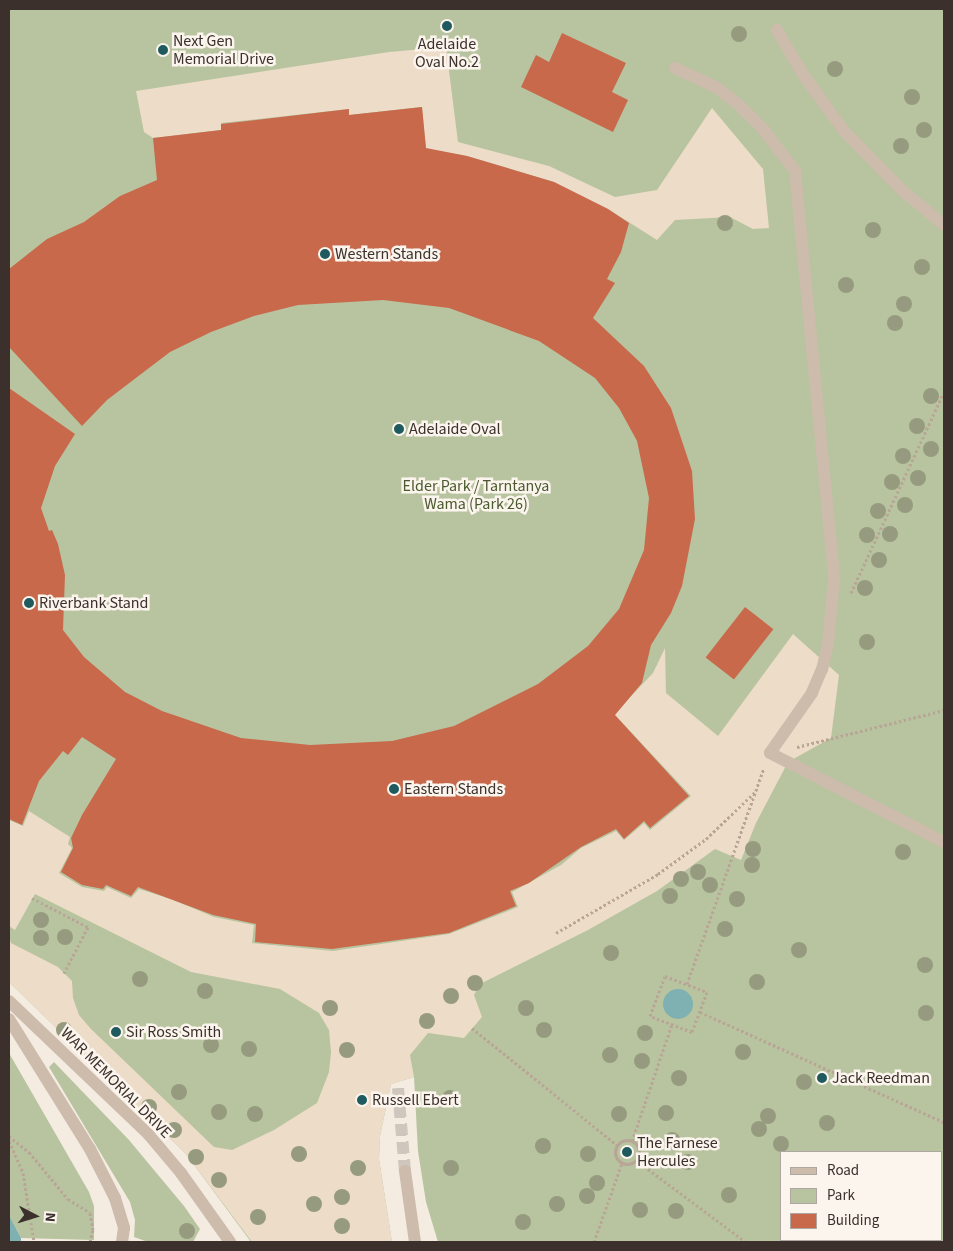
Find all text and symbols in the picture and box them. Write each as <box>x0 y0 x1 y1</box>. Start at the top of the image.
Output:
marker: Adelaide Oval No.2 <box>441 20 453 32</box>
place label: Next Gen Memorial Drive <box>173 31 274 69</box>
place label: Adelaide Oval No.2 <box>415 34 479 72</box>
marker: Next Gen Memorial Drive <box>157 44 169 56</box>
place label: Western Stands <box>335 244 438 264</box>
marker: Western Stands <box>319 248 331 260</box>
place label: Adelaide Oval <box>409 419 501 439</box>
marker: Adelaide Oval <box>393 423 405 435</box>
park label: Elder Park / Tarntanya Wama (Park 26) <box>403 476 549 514</box>
place label: Riverbank Stand <box>39 593 148 613</box>
marker: Riverbank Stand <box>23 597 35 609</box>
place label: Eastern Stands <box>404 779 503 799</box>
marker: Eastern Stands <box>388 783 400 795</box>
place label: Sir Ross Smith <box>126 1022 221 1042</box>
street label: WAR MEMORIAL DRIVE <box>57 1024 175 1142</box>
marker: Sir Ross Smith <box>110 1026 122 1038</box>
place label: Jack Reedman <box>832 1068 930 1088</box>
marker: Jack Reedman <box>816 1072 828 1084</box>
place label: Russell Ebert <box>372 1090 459 1110</box>
marker: Russell Ebert <box>356 1094 368 1106</box>
place label: The Farnese Hercules <box>637 1133 718 1171</box>
marker: The Farnese Hercules <box>621 1146 633 1158</box>
legend <box>780 1151 943 1241</box>
text: Road <box>827 1160 859 1181</box>
text: Park <box>827 1185 855 1206</box>
north arrow <box>10 1191 60 1241</box>
text: Building <box>827 1210 879 1231</box>
text: N <box>40 1212 60 1223</box>

